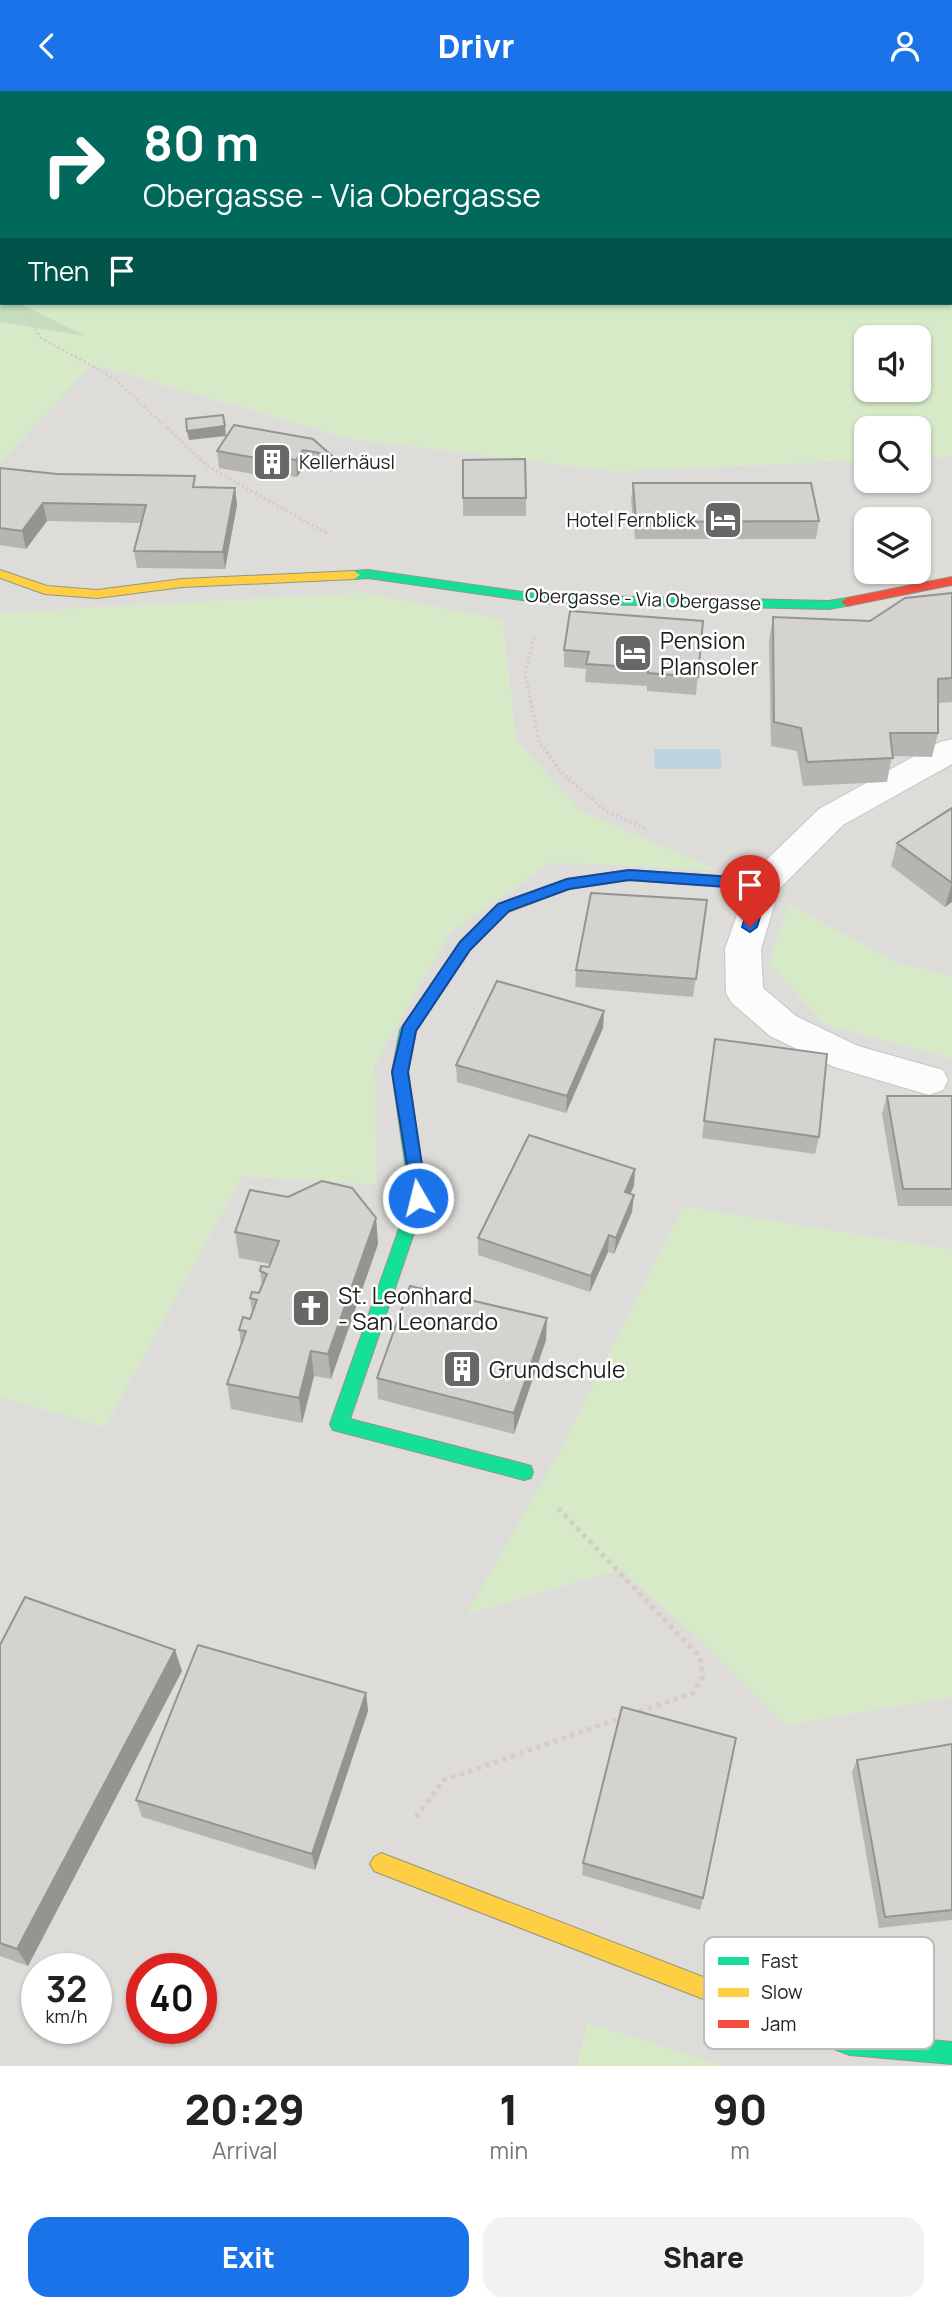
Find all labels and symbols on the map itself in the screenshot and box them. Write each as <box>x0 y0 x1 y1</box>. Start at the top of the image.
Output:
building icon: Kellerhäusl <box>251 441 293 483</box>
place label: Kellerhäusl <box>299 449 395 475</box>
hotel icon: Hotel Fernblick <box>702 499 744 541</box>
place label: Hotel Fernblick <box>567 507 697 533</box>
street label: Obergasse - Via Obergasse <box>524 582 762 616</box>
place label: Pension Plansoler <box>660 624 759 682</box>
hotel icon: Pension Plansoler <box>612 632 654 674</box>
pin <box>720 855 780 927</box>
position arrow <box>381 1161 455 1235</box>
place label: St. Leonhard - San Leonardo <box>338 1279 498 1337</box>
church icon: St. Leonhard - San Leonardo <box>290 1287 332 1329</box>
building icon: Grundschule <box>441 1348 483 1390</box>
place label: Grundschule <box>489 1353 625 1385</box>
legend <box>704 1937 934 2049</box>
text: Fast <box>761 1948 798 1974</box>
speed limit sign: 40 <box>126 1953 217 2044</box>
text: Slow <box>761 1979 803 2005</box>
text: Jam <box>761 2011 796 2037</box>

